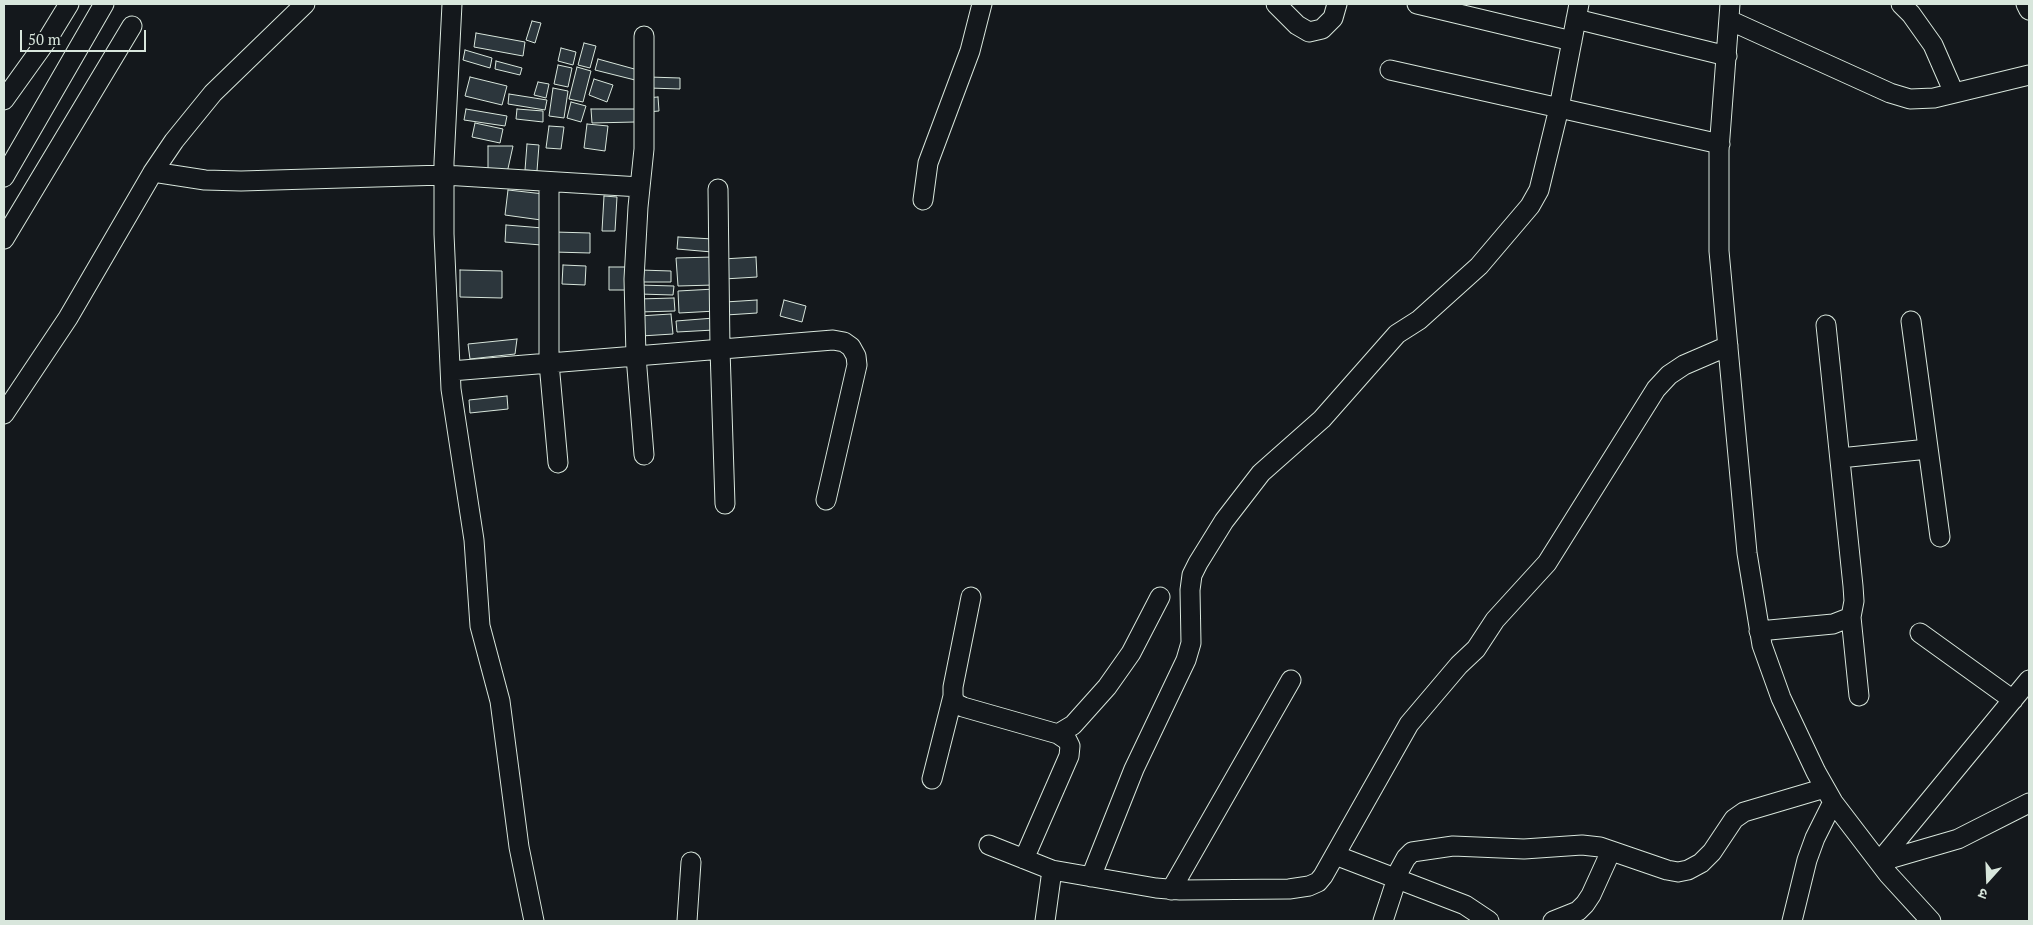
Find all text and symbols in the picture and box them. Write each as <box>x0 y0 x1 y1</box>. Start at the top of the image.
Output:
scale bar <box>22 20 149 52</box>
text: 50 m <box>28 29 61 49</box>
north arrow <box>1963 855 2013 905</box>
text: उ <box>1976 884 1990 905</box>

